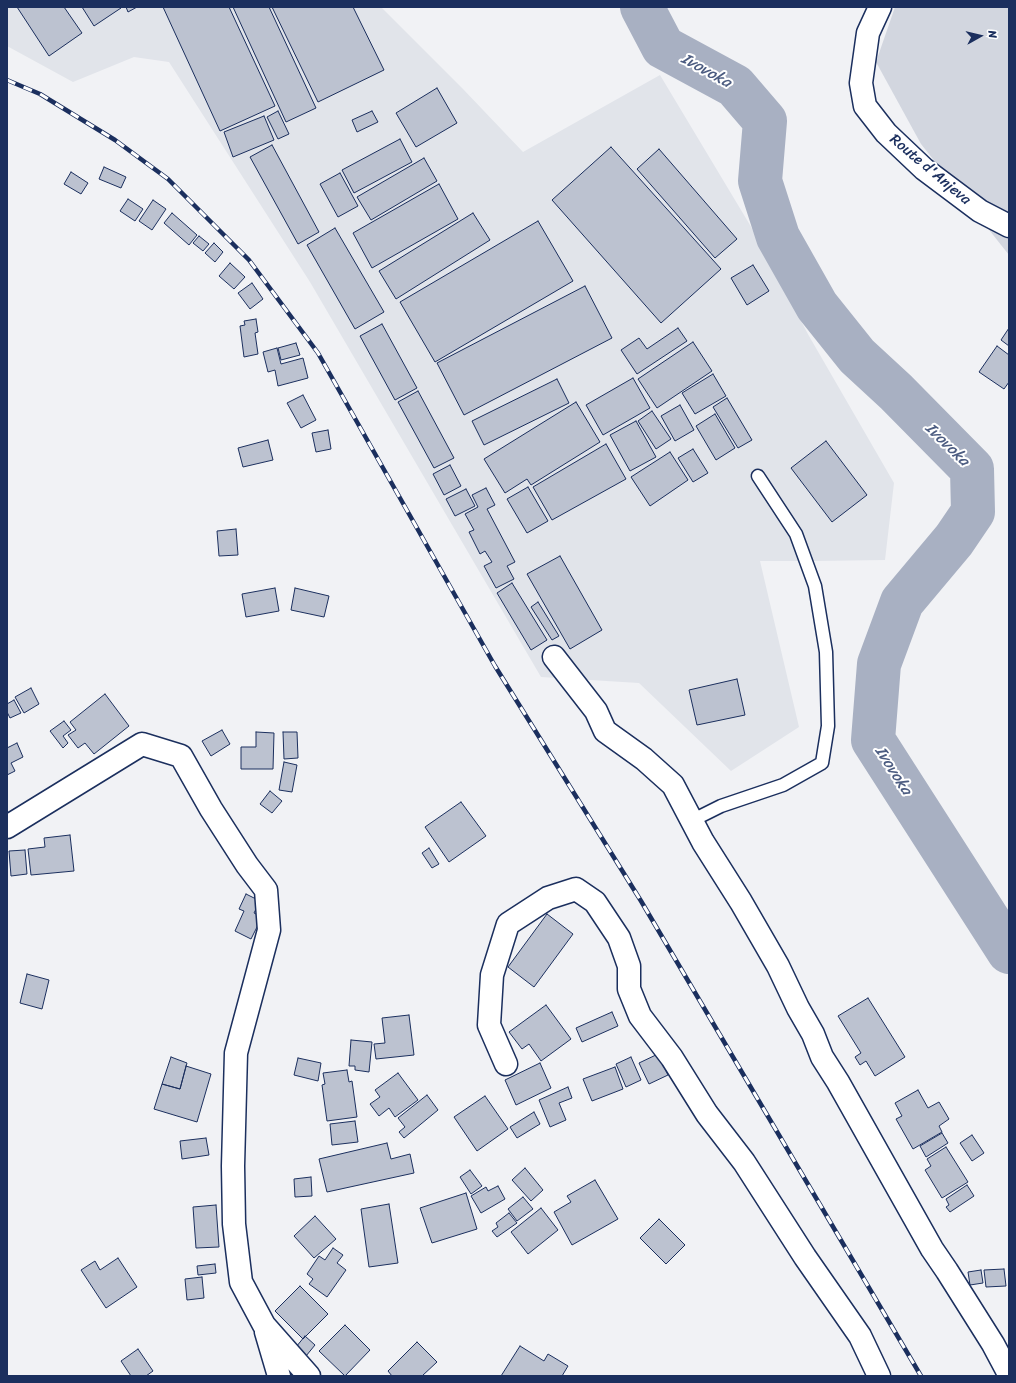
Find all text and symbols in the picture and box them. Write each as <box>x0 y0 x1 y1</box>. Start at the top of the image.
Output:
north arrow <box>960 16 1000 56</box>
text: N <box>982 29 1002 39</box>
water label: Ivovoka <box>678 50 734 92</box>
street label: Route d'Anjeva <box>886 131 974 209</box>
water label: Ivovoka <box>921 419 973 471</box>
water label: Ivovoka <box>870 743 916 799</box>

